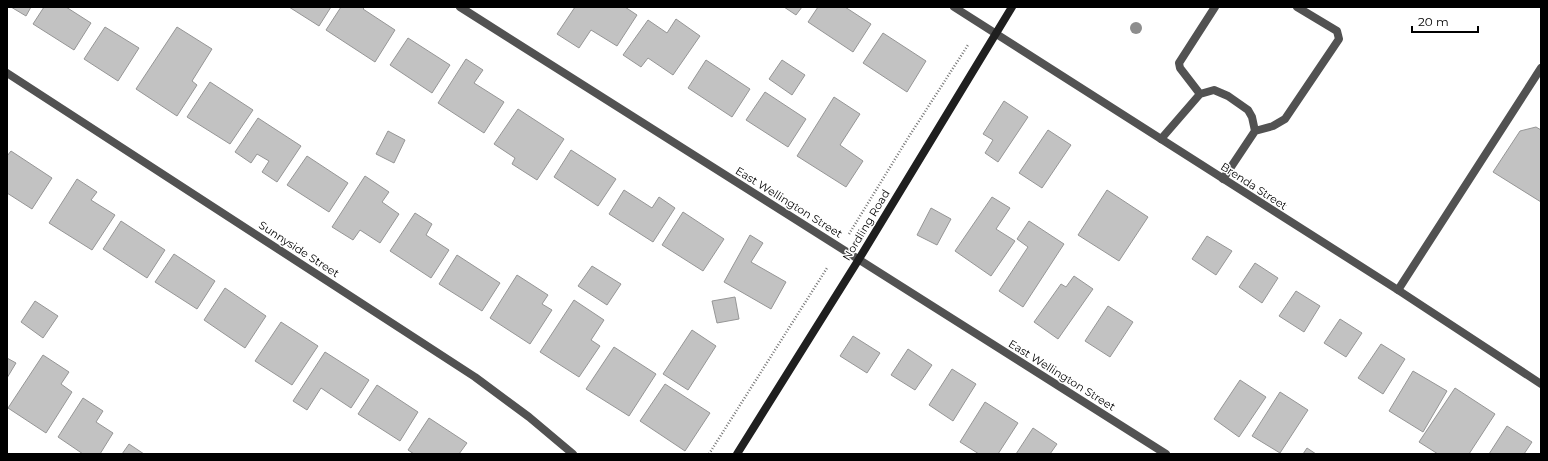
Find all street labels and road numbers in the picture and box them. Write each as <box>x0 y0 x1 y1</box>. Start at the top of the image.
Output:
street label: Brenda Street <box>1218 159 1290 213</box>
street label: East Wellington Street <box>733 163 845 241</box>
street label: Nordling Road <box>839 187 893 263</box>
street label: Sunnyside Street <box>256 218 342 281</box>
street label: East Wellington Street <box>1006 336 1118 414</box>

